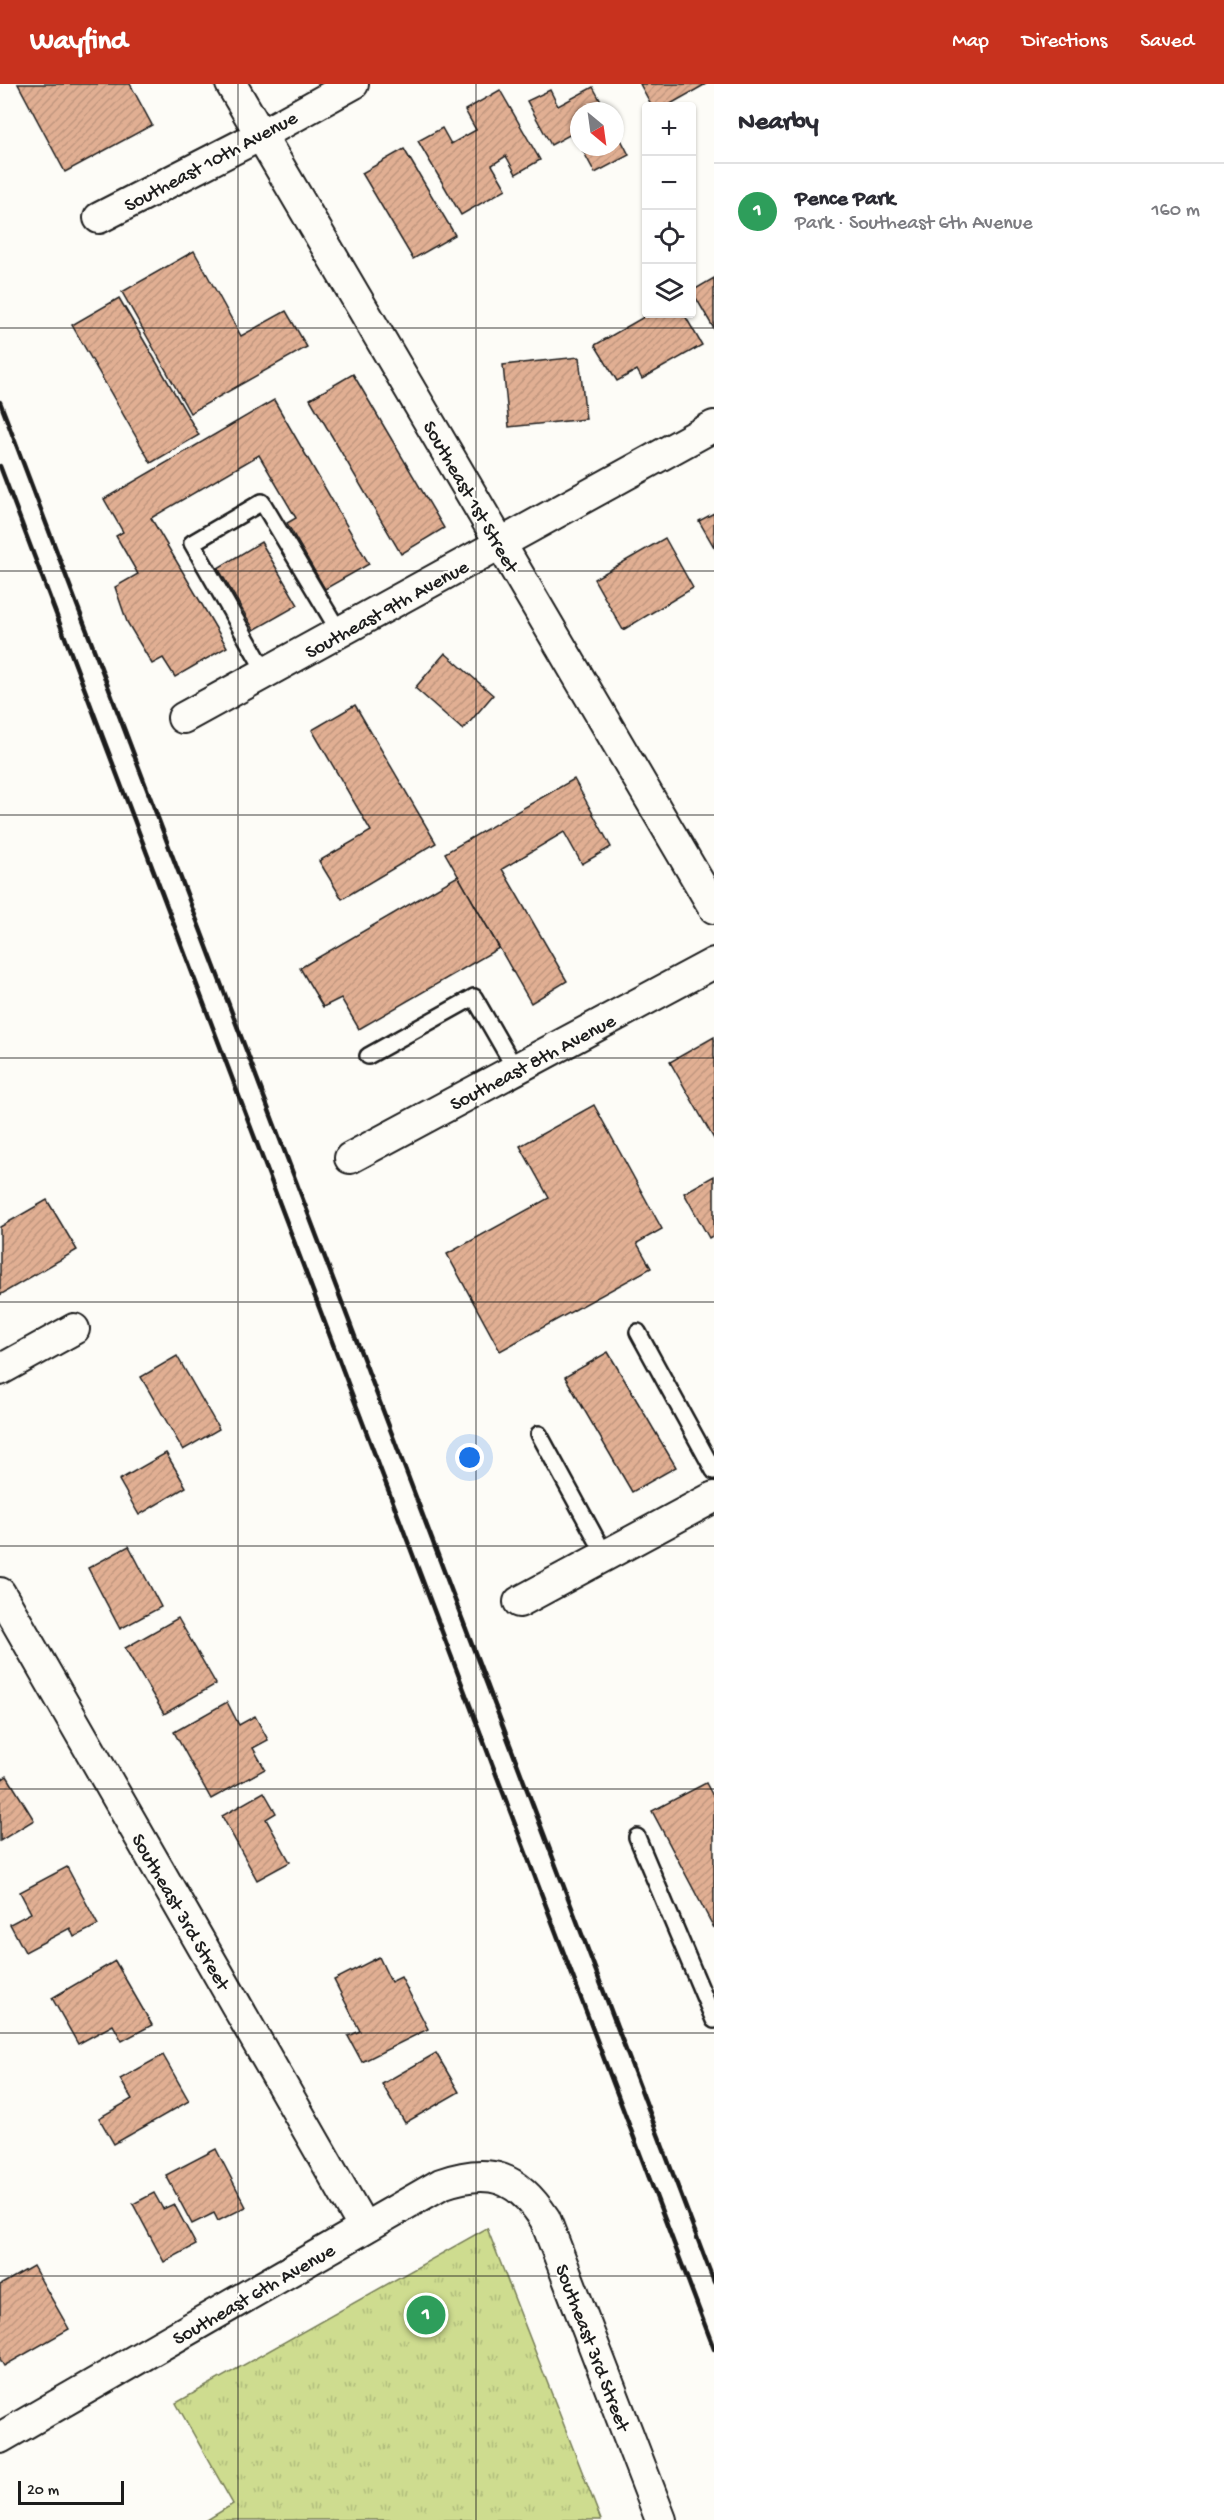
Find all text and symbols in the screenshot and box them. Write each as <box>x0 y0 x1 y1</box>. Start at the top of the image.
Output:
text: Wayfind <box>30 26 127 59</box>
text: Map <box>952 30 989 55</box>
text: Directions <box>1022 30 1107 55</box>
text: Saved <box>1140 30 1194 55</box>
north arrow <box>570 102 624 156</box>
map controls <box>642 102 696 318</box>
button: + <box>642 102 696 156</box>
street label: Southeast 10th Avenue <box>121 107 303 219</box>
text: Nearby <box>738 108 819 139</box>
button: − <box>642 156 696 210</box>
text: Pence Park <box>795 187 895 213</box>
text: 1 <box>753 200 762 223</box>
text: 160 m <box>1151 200 1200 223</box>
button: locate <box>642 210 696 264</box>
text: Park · Southeast 6th Avenue <box>795 213 1032 236</box>
button: layers <box>642 264 696 318</box>
street label: Southeast 1st Street <box>416 418 523 579</box>
street label: Southeast 9th Avenue <box>302 556 474 666</box>
street label: Southeast 8th Avenue <box>447 1010 621 1118</box>
your location <box>455 1443 484 1472</box>
street label: Southeast 3rd Street <box>125 1830 234 1997</box>
street label: Southeast 6th Avenue <box>170 2240 341 2352</box>
street label: Southeast 3rd Street <box>548 2262 634 2437</box>
pin: 1 <box>406 2292 446 2338</box>
scale bar <box>18 2478 124 2506</box>
text: 20 m <box>27 2482 59 2501</box>

